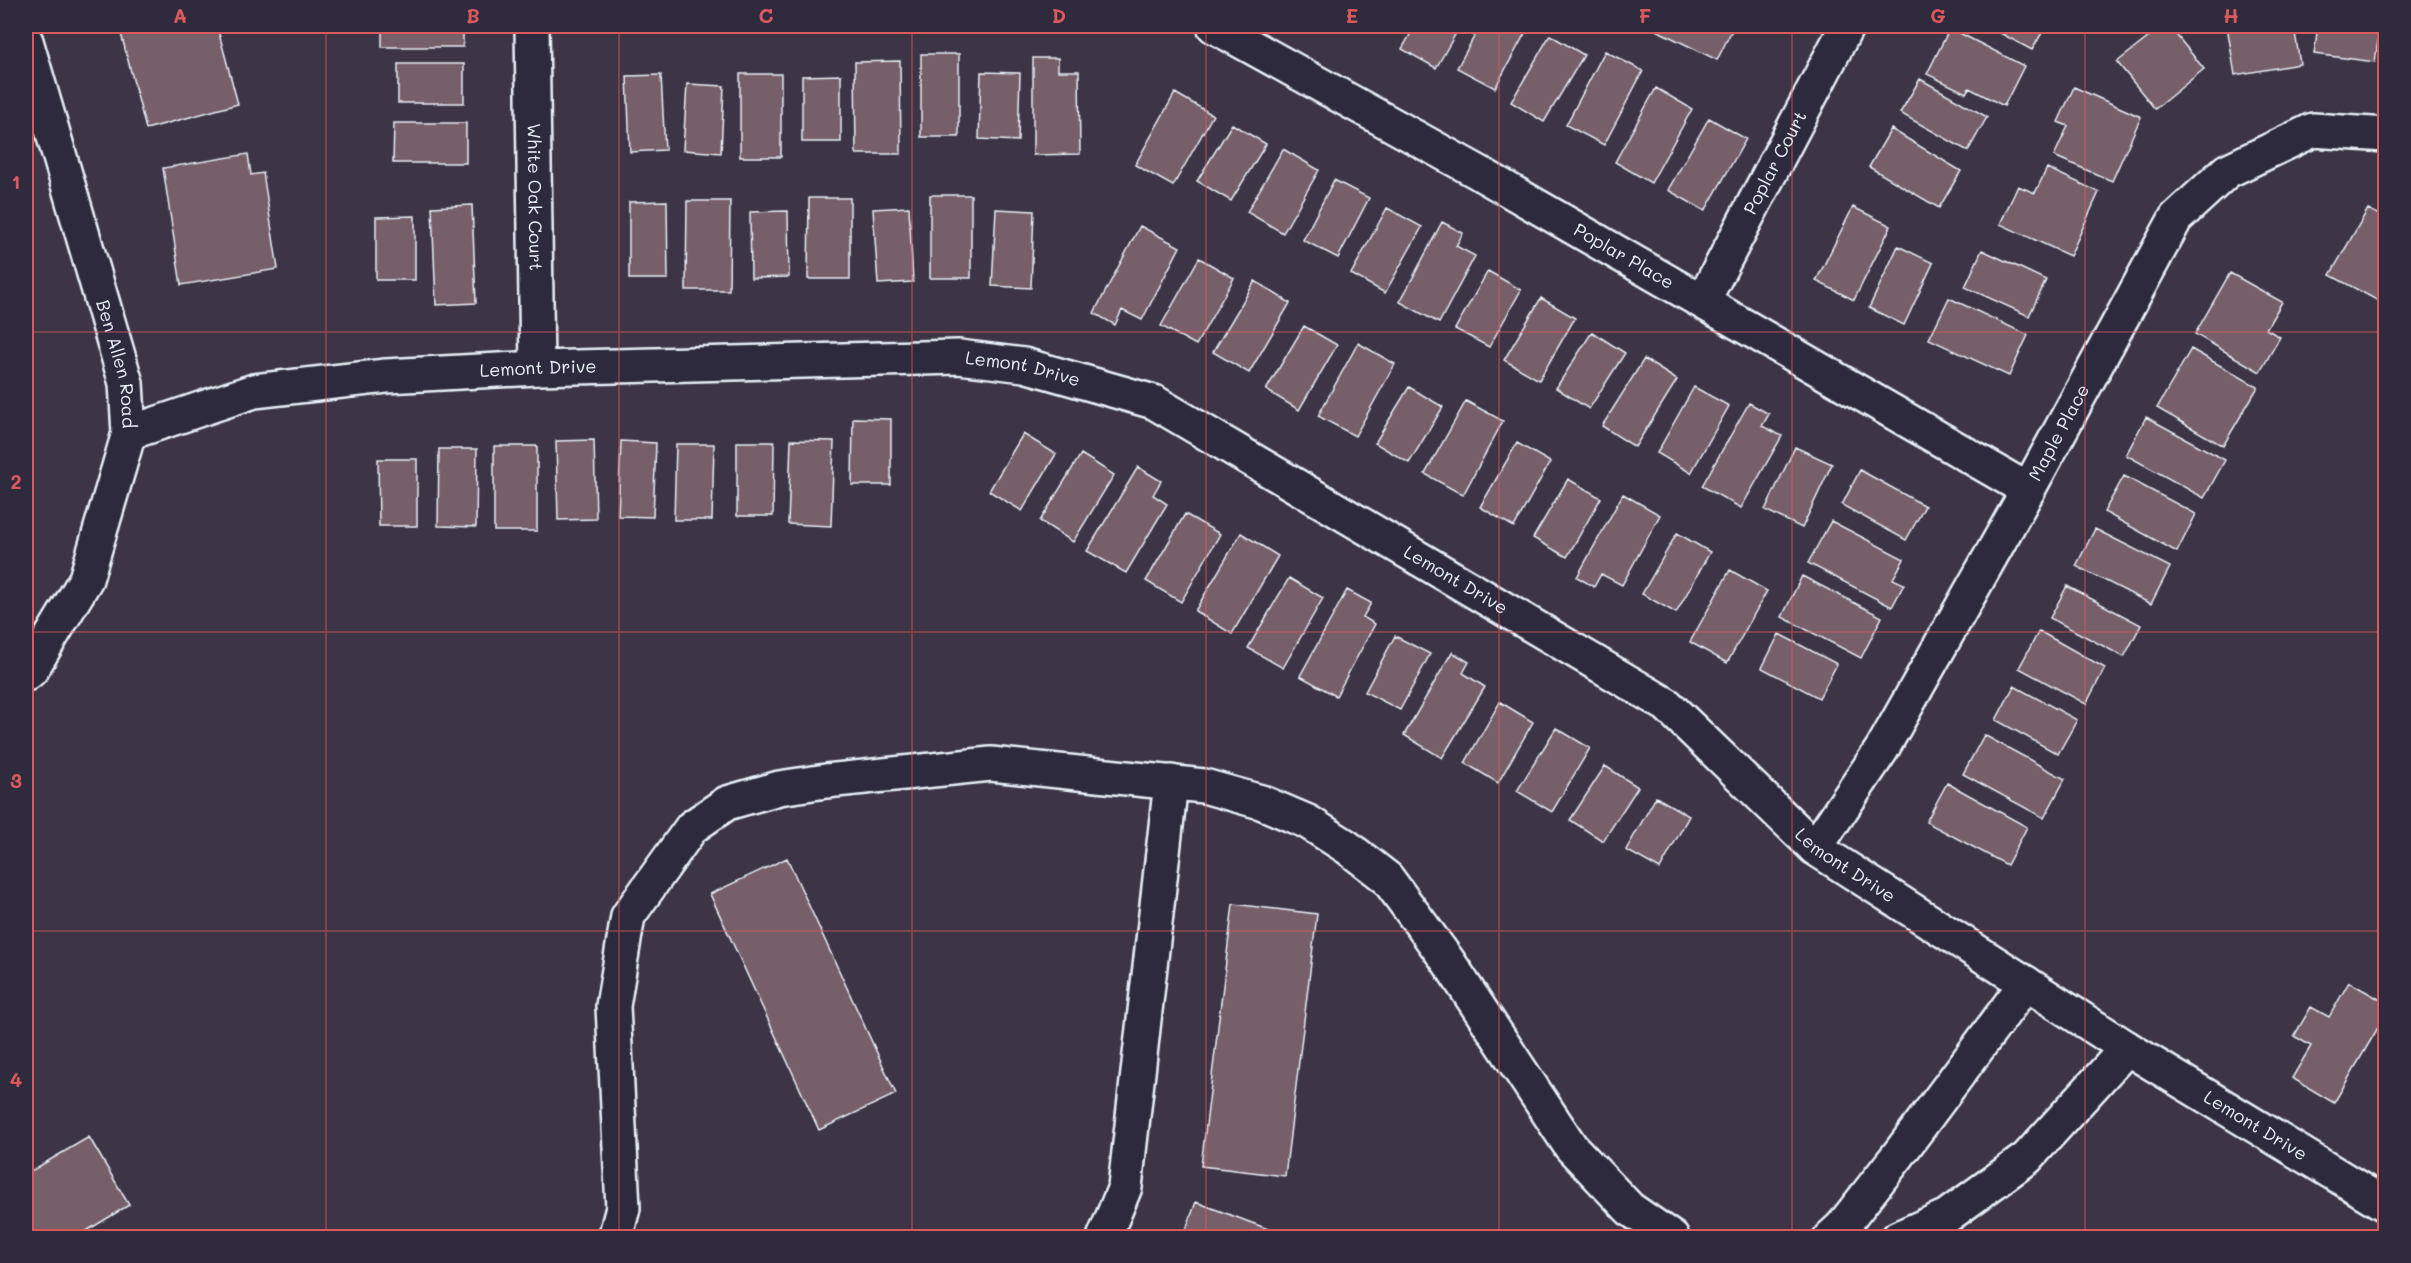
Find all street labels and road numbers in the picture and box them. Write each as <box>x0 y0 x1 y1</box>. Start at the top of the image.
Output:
street label: Poplar Court <box>1737 106 1811 218</box>
street label: White Oak Court <box>522 123 549 271</box>
street label: Poplar Place <box>1570 217 1679 294</box>
street label: Ben Allen Road <box>91 297 142 429</box>
street label: Lemont Drive <box>964 345 1083 391</box>
street label: Lemont Drive <box>479 353 597 382</box>
street label: Maple Place <box>2022 380 2094 485</box>
street label: Lemont Drive <box>1400 539 1513 619</box>
street label: Lemont Drive <box>1790 822 1900 908</box>
street label: Lemont Drive <box>2200 1084 2312 1166</box>

